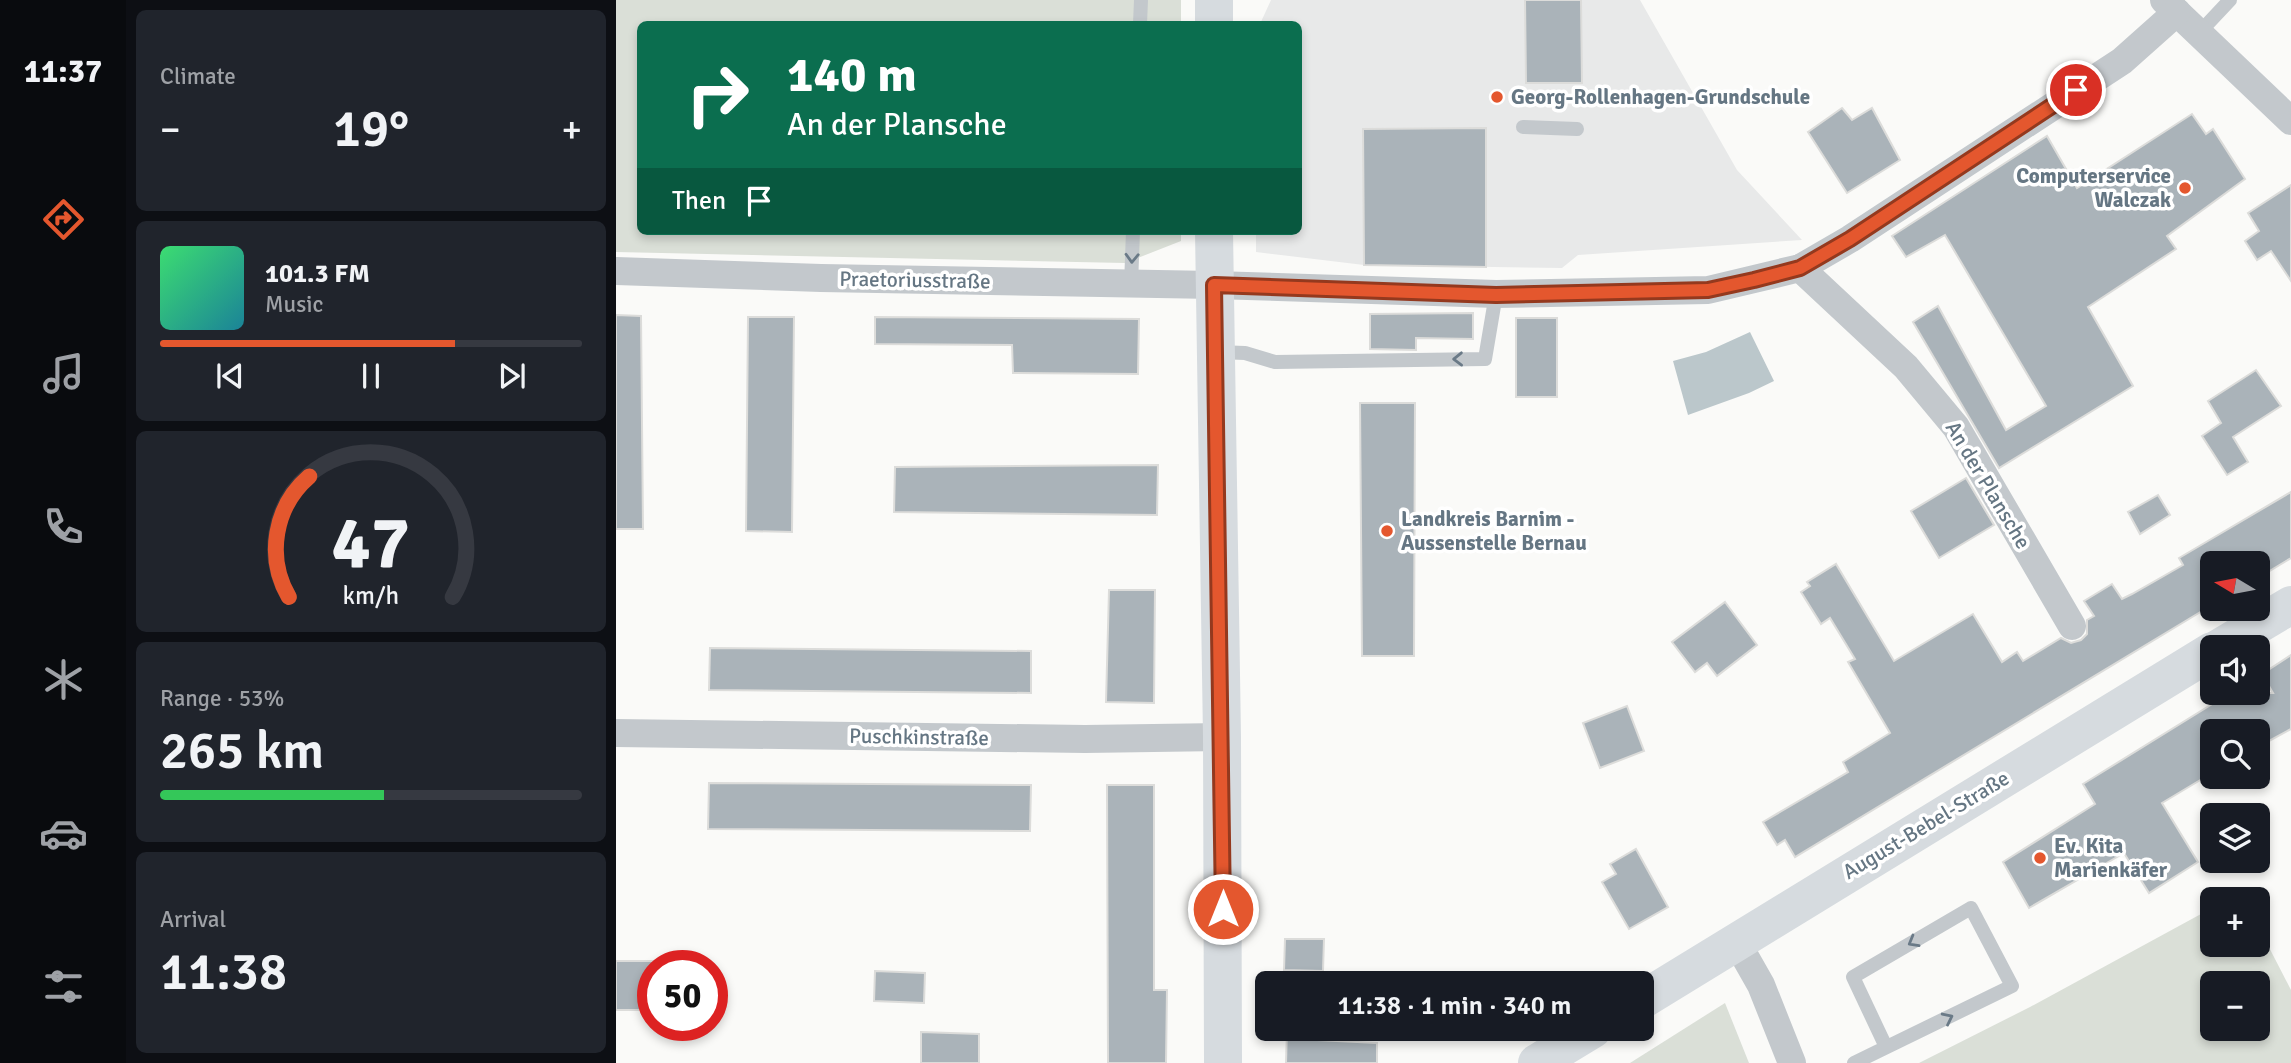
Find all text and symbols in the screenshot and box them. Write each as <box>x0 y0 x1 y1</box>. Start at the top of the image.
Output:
text: 140 m <box>787 45 917 105</box>
icon: right <box>672 49 763 140</box>
text: 11:37 <box>24 52 102 91</box>
pin <box>2046 60 2106 120</box>
text: Climate <box>160 62 236 91</box>
icon: arrive <box>2057 71 2095 109</box>
place label: Georg-Rollenhagen-Grundschule <box>1511 84 1810 110</box>
marker: Georg-Rollenhagen-Grundschule <box>1489 89 1505 105</box>
text: 19° <box>333 97 409 161</box>
text: An der Plansche <box>787 105 1007 144</box>
text: − <box>160 106 181 153</box>
text: + <box>561 106 582 153</box>
place label: Computerservice Walczak <box>2016 163 2171 213</box>
marker: Computerservice Walczak <box>2177 180 2193 196</box>
icon: arrive <box>740 182 778 220</box>
text: Then <box>672 185 726 217</box>
icon: directions <box>39 195 88 244</box>
one-way arrow <box>1125 253 1140 264</box>
text: 101.3 FM <box>265 258 370 290</box>
street label: Praetoriusstraße <box>839 266 991 294</box>
text: Music <box>265 290 323 319</box>
icon: music <box>39 349 88 398</box>
one-way arrow <box>1452 351 1463 367</box>
icon: previous <box>211 357 249 395</box>
icon: pause <box>352 357 390 395</box>
icon: next <box>493 357 531 395</box>
street label: An der Plansche <box>1940 417 2036 553</box>
text: 47 <box>332 500 410 589</box>
icon: phone <box>39 502 88 551</box>
place label: Landkreis Barnim - Aussenstelle Bernau <box>1401 506 1587 556</box>
marker: Landkreis Barnim - Aussenstelle Bernau <box>1379 523 1395 539</box>
north arrow <box>2200 551 2270 621</box>
map controls <box>2200 551 2270 1041</box>
text: km/h <box>343 580 399 611</box>
button: sound <box>2200 635 2270 705</box>
icon: climate <box>39 655 88 704</box>
text: Range · 53% <box>160 684 284 713</box>
text: 265 km <box>160 719 324 783</box>
button: search <box>2200 719 2270 789</box>
street label: Puschkinstraße <box>849 723 989 751</box>
street label: August-Bebel-Straße <box>1838 765 2014 885</box>
button: layers <box>2200 803 2270 873</box>
icon: car <box>39 809 88 858</box>
place label: Ev. Kita Marienkäfer <box>2054 833 2168 883</box>
marker: Ev. Kita Marienkäfer <box>2032 850 2048 866</box>
position arrow <box>1186 872 1260 946</box>
button: + <box>2200 887 2270 957</box>
text: Arrival <box>160 905 226 934</box>
one-way arrow <box>1907 934 1920 947</box>
text: 11:38 <box>160 940 287 1004</box>
speed limit sign: 50 <box>637 950 728 1041</box>
icon: filters <box>39 962 88 1011</box>
button: − <box>2200 971 2270 1041</box>
text: 11:38 · 1 min · 340 m <box>1338 990 1571 1022</box>
one-way arrow <box>1941 1012 1953 1026</box>

